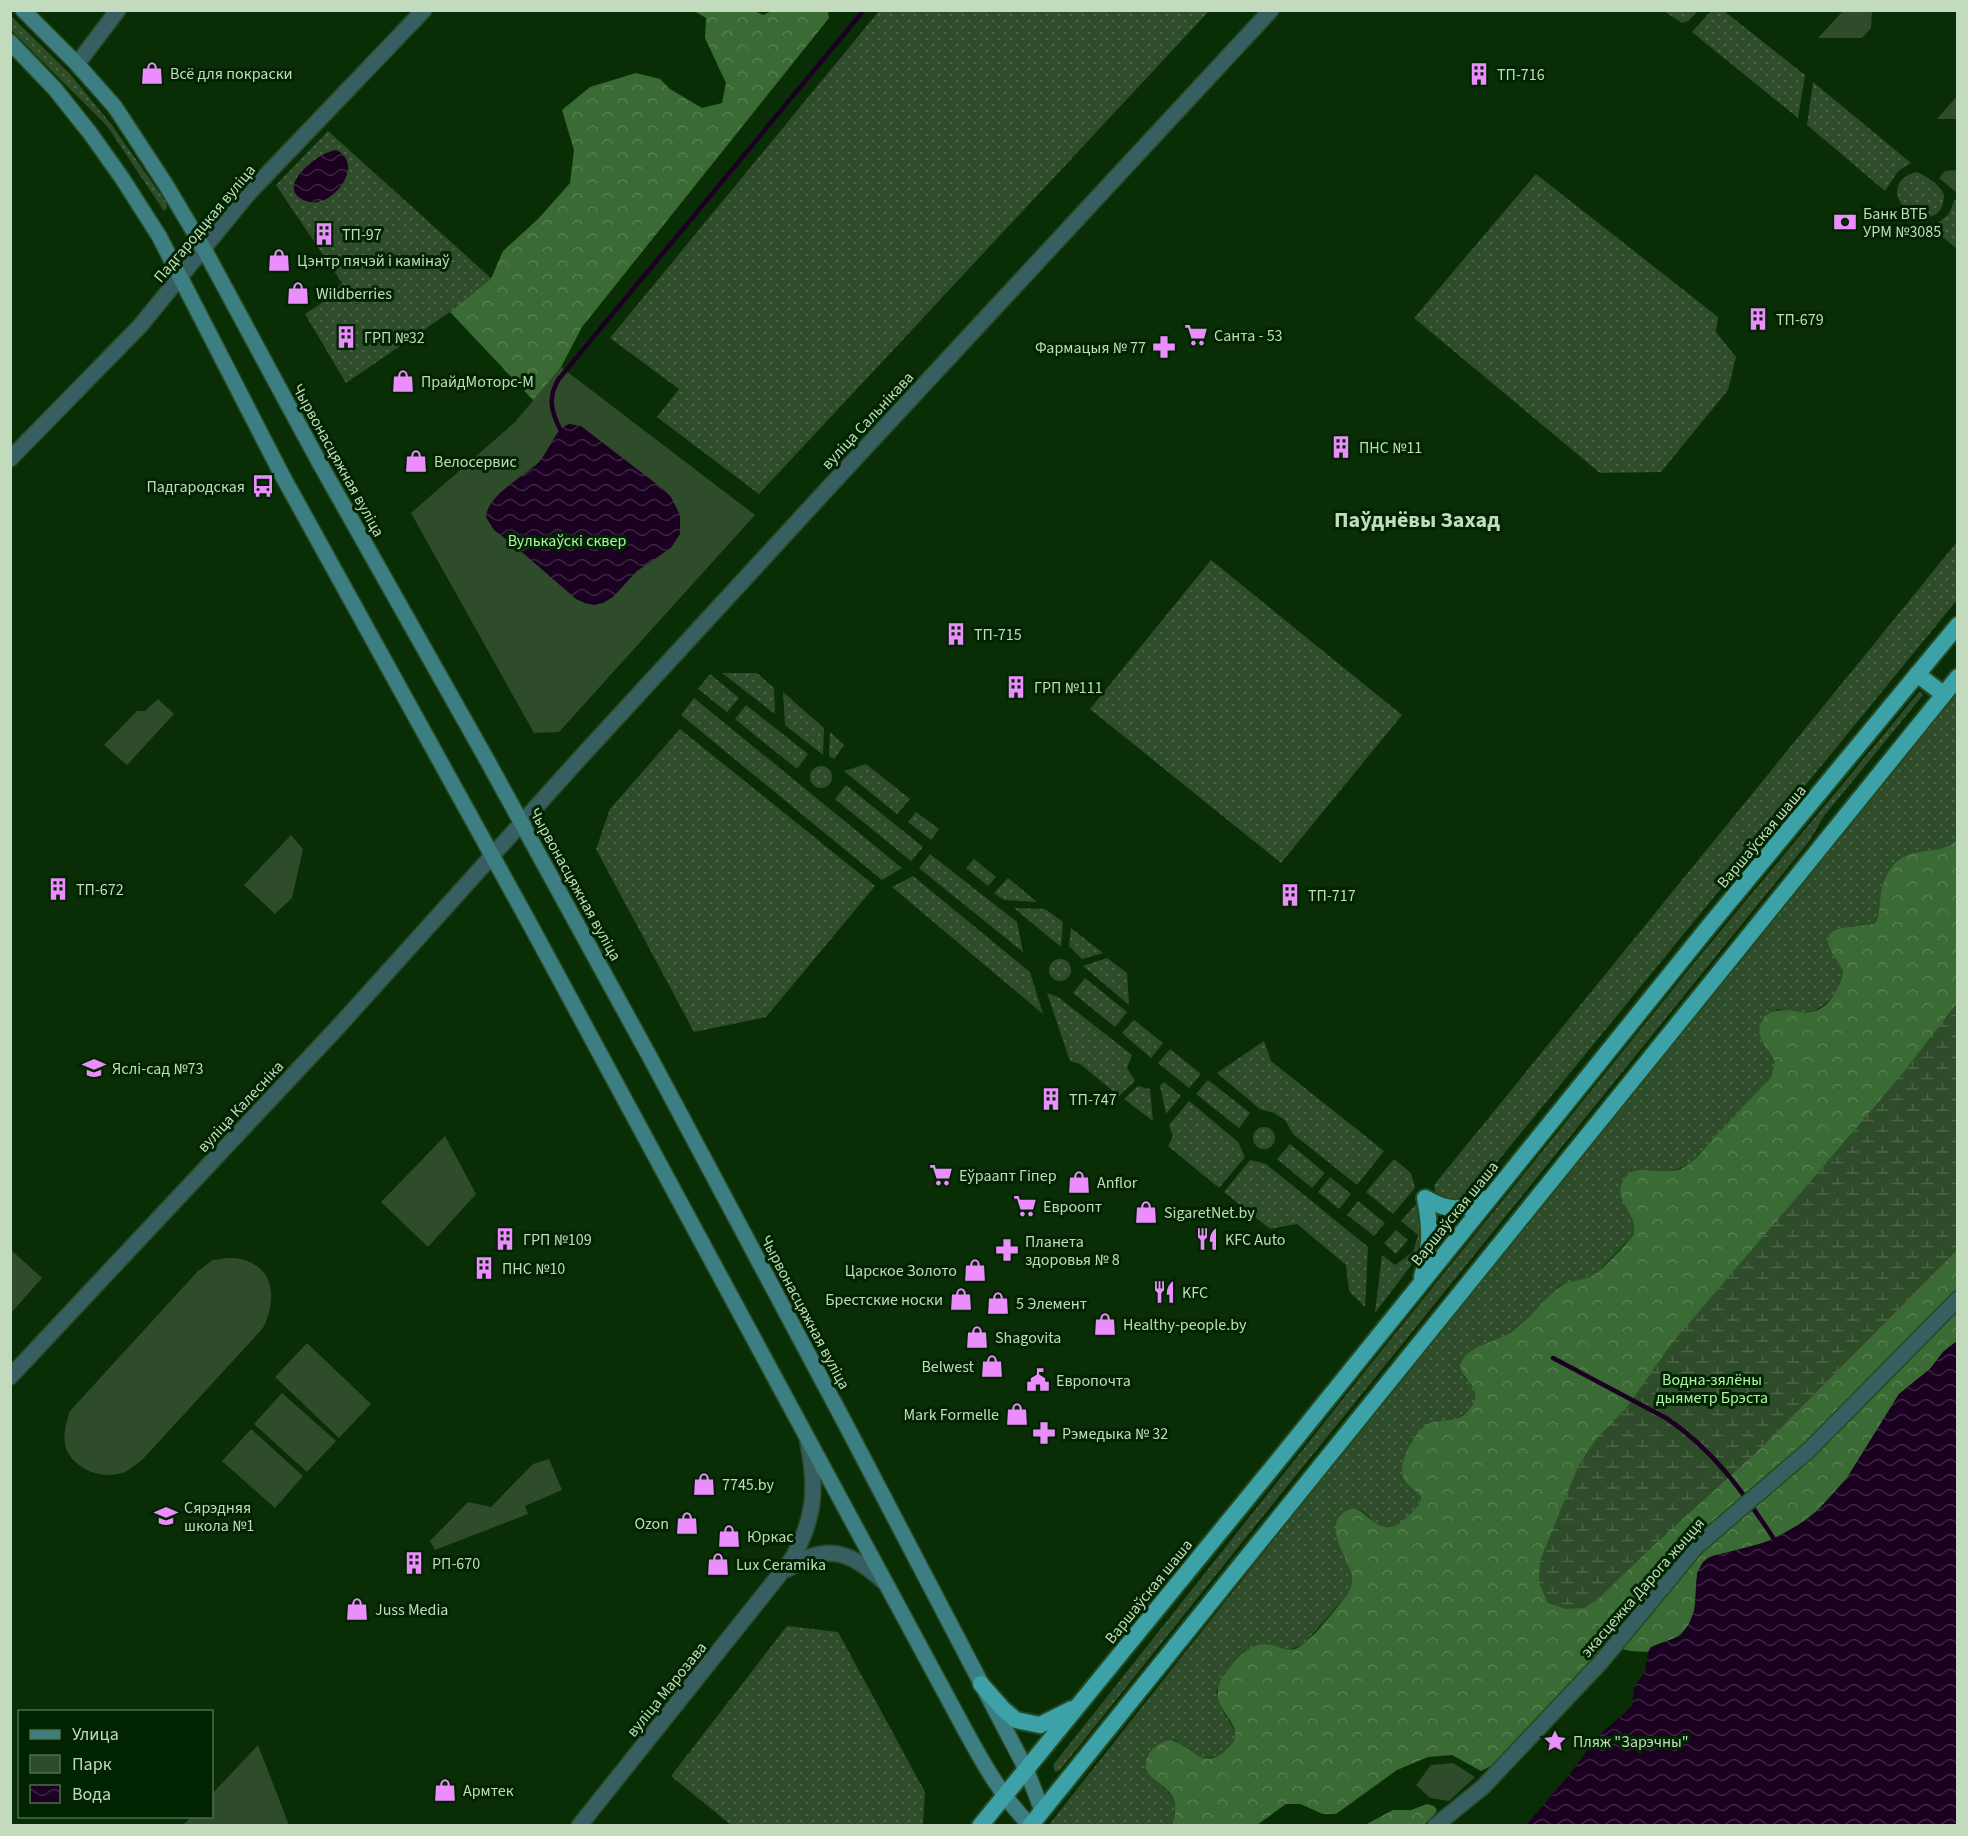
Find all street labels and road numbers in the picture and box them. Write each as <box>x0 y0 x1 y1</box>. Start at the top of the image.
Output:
street label: Падгародцкая вуліца <box>149 160 261 287</box>
street label: вуліца Сальнікава <box>817 367 919 474</box>
street label: Чырвонасцяжная вуліца <box>287 380 389 541</box>
street label: Варшаўская шаша <box>1712 780 1811 893</box>
street label: Чырвонасцяжная вуліца <box>524 804 626 965</box>
street label: вуліца Калесніка <box>192 1056 289 1157</box>
street label: Варшаўская шаша <box>1406 1157 1504 1270</box>
street label: Чырвонасцяжная вуліца <box>755 1231 855 1394</box>
street label: экасцежка Дарога жыцця <box>1576 1513 1710 1662</box>
street label: Варшаўская шаша <box>1100 1535 1198 1648</box>
street label: вуліца Марозава <box>622 1637 712 1742</box>

